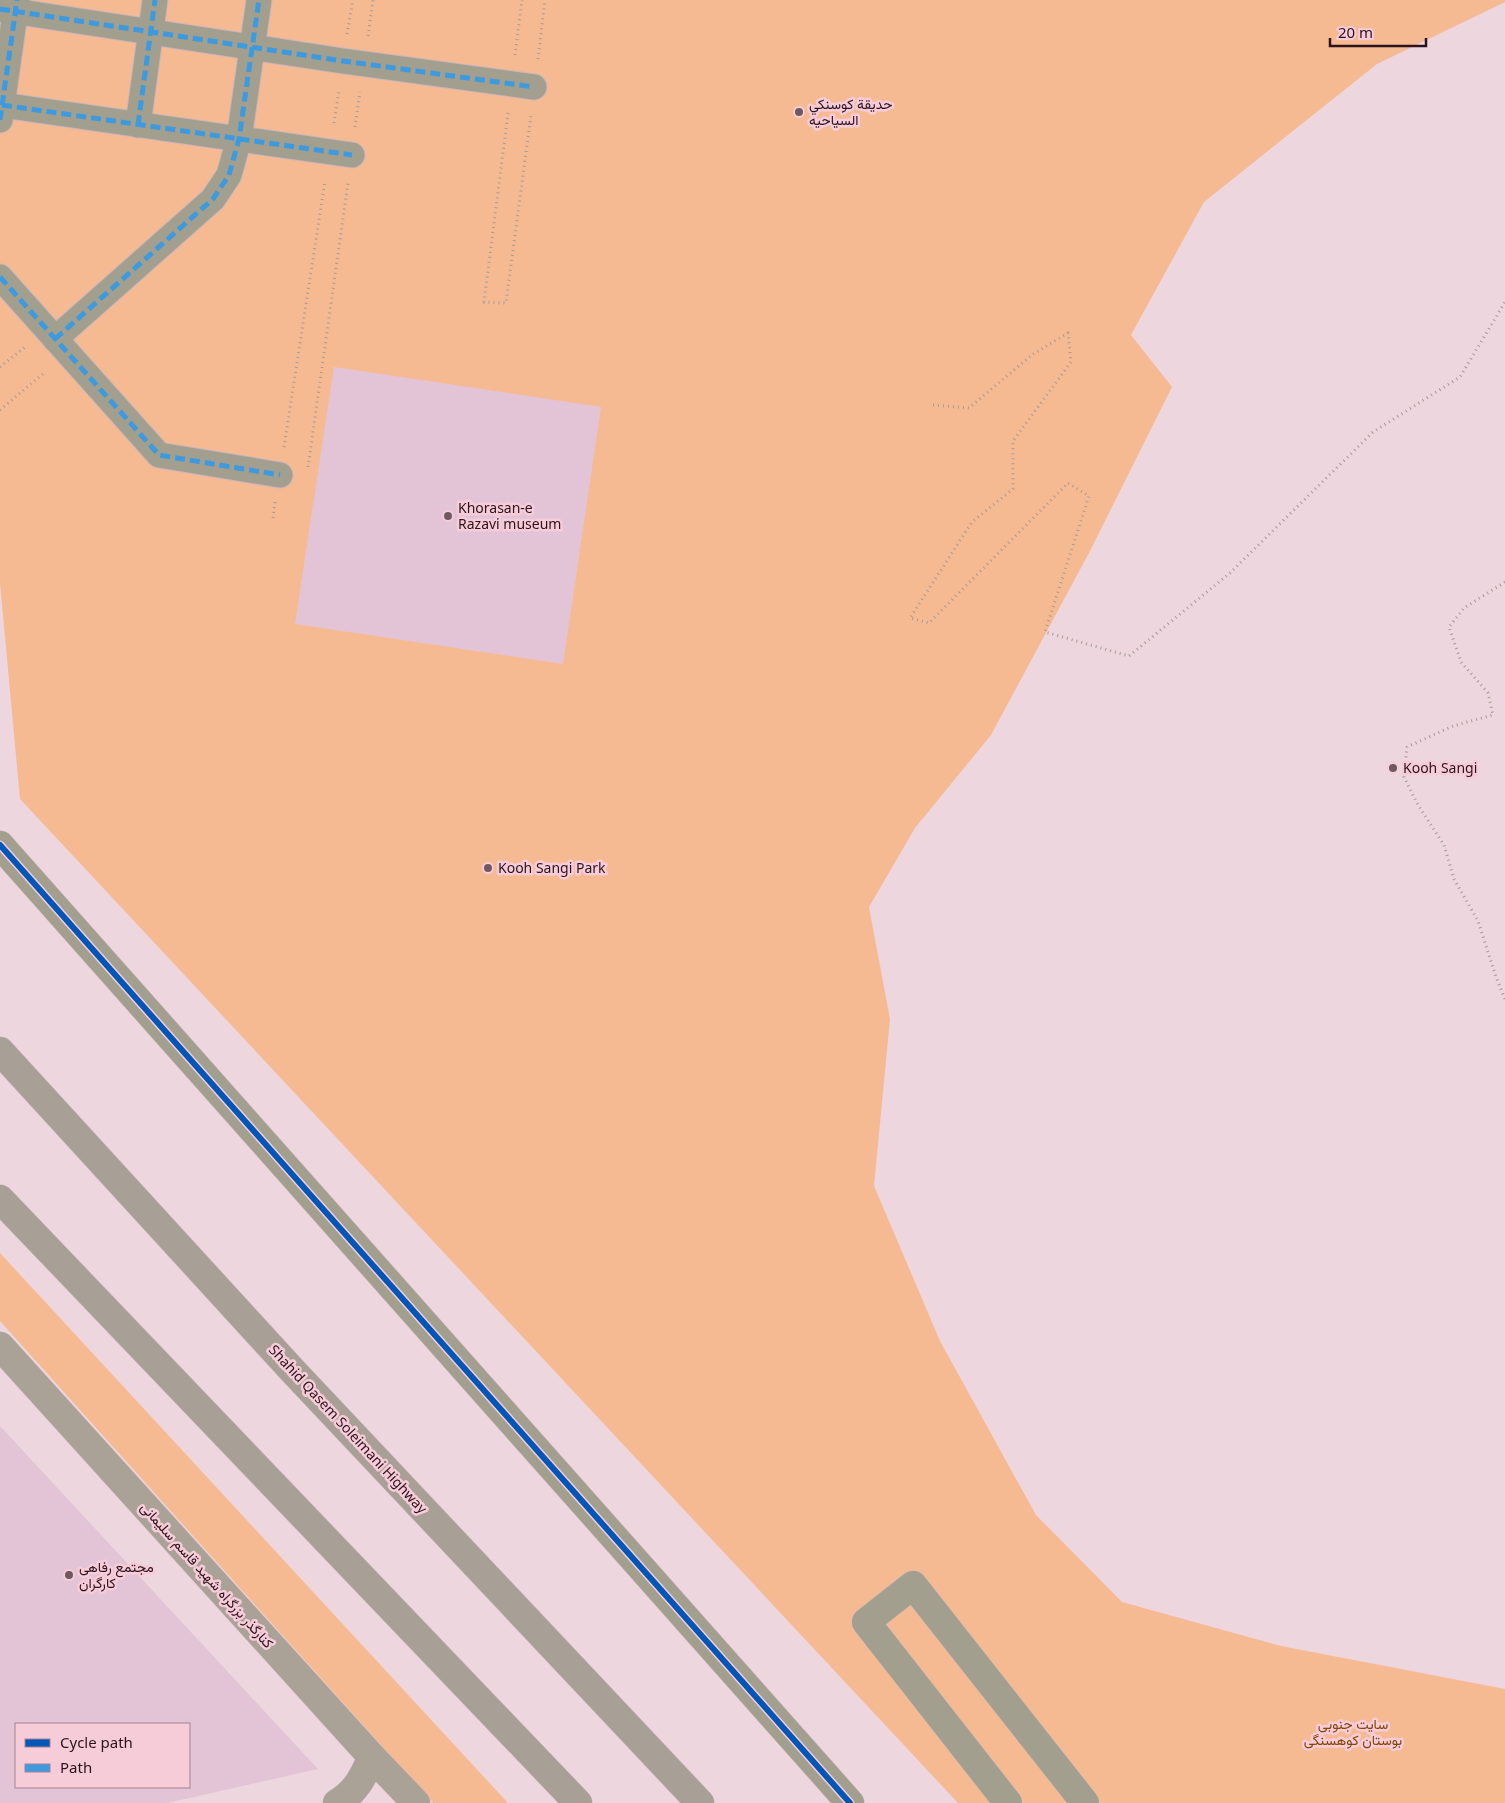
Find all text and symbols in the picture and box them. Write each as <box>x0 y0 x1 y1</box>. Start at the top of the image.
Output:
scale bar <box>1330 15 1426 47</box>
text: 20 m <box>1338 22 1373 42</box>
place label: حديقة كوسنكي السياحيه <box>809 94 892 129</box>
marker: حديقة كوسنكي السياحيه <box>793 106 805 118</box>
place label: Khorasan-e Razavi museum <box>458 498 561 533</box>
marker: Khorasan-e Razavi museum <box>442 510 454 522</box>
place label: Kooh Sangi <box>1403 758 1477 777</box>
marker: Kooh Sangi <box>1387 762 1399 774</box>
place label: Kooh Sangi Park <box>498 858 606 877</box>
marker: Kooh Sangi Park <box>482 862 494 874</box>
street label: Shahid Qasem Soleimani Highway <box>265 1340 432 1518</box>
street label: کنارگذر بزرگراه شهید قاسم سلیمانی <box>137 1498 278 1652</box>
place label: مجتمع رفاهی کارگران <box>79 1557 154 1592</box>
marker: مجتمع رفاهی کارگران <box>63 1569 75 1581</box>
park label: سایت جنوبی بوستان کوهسنگی <box>1304 1714 1402 1749</box>
legend <box>15 1723 190 1788</box>
text: Cycle path <box>60 1732 133 1752</box>
text: Path <box>60 1757 92 1777</box>

